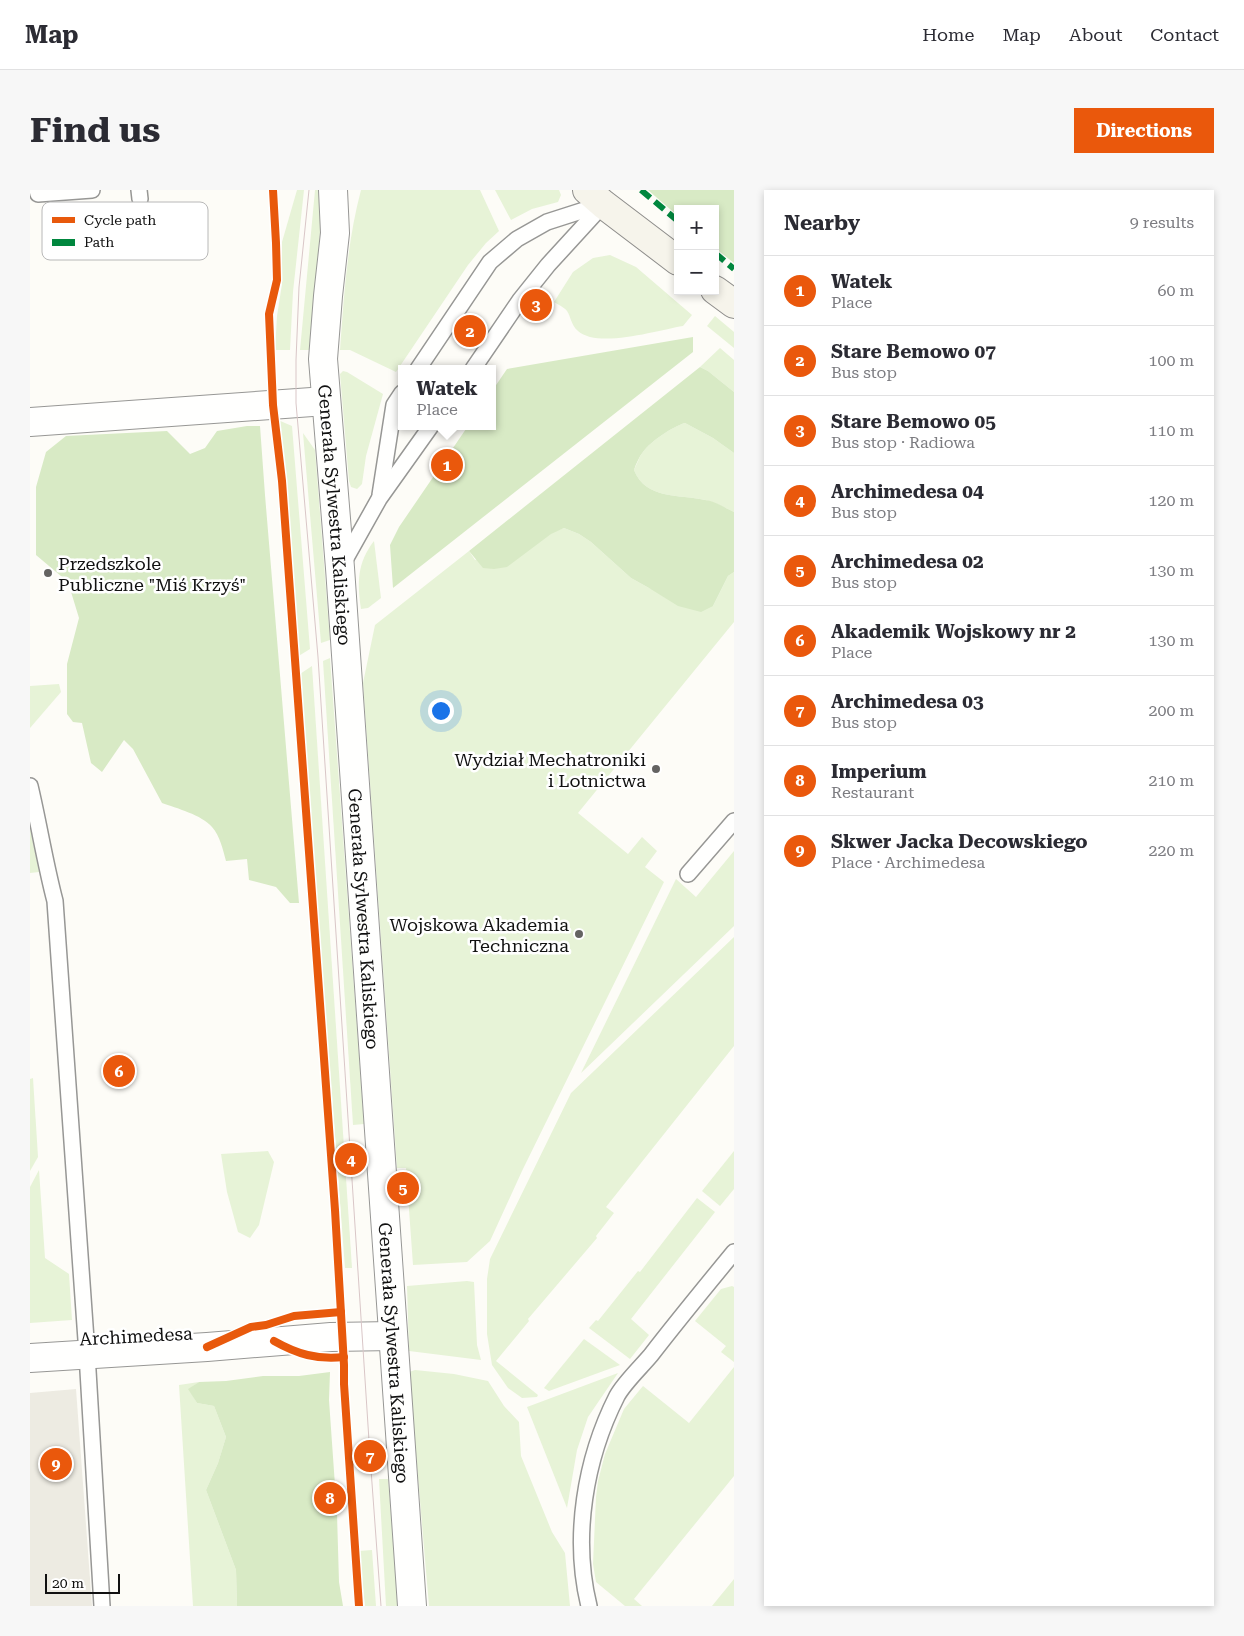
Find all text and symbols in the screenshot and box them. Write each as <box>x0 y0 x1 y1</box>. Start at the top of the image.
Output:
text: Map <box>25 21 79 49</box>
text: Home <box>922 24 974 45</box>
text: Map <box>1002 24 1041 45</box>
text: About <box>1069 24 1122 45</box>
text: Contact <box>1150 24 1219 45</box>
button: Directions <box>1074 108 1214 153</box>
text: Find us <box>30 110 160 151</box>
legend <box>42 202 208 260</box>
map controls <box>674 205 719 295</box>
button: + <box>674 205 719 250</box>
text: Nearby <box>784 211 860 235</box>
text: Cycle path <box>84 212 156 228</box>
text: 9 results <box>1130 213 1194 232</box>
text: Path <box>84 234 114 250</box>
button: − <box>674 250 719 295</box>
text: Watek <box>831 270 892 293</box>
text: 1 <box>796 281 804 300</box>
text: 60 m <box>1157 281 1194 300</box>
pin: 3 <box>520 286 552 324</box>
text: Place <box>831 293 872 312</box>
pin: 2 <box>454 312 486 350</box>
text: Stare Bemowo 07 <box>831 340 996 363</box>
text: 2 <box>796 351 804 370</box>
text: 100 m <box>1148 351 1194 370</box>
text: Bus stop <box>831 363 897 382</box>
popup <box>398 365 496 430</box>
text: Watek <box>416 377 478 400</box>
street label: Generała Sylwestra Kaliskiego <box>315 384 356 646</box>
text: Place <box>416 400 458 419</box>
text: Stare Bemowo 05 <box>831 410 996 433</box>
text: 3 <box>796 421 804 440</box>
text: 110 m <box>1148 421 1194 440</box>
text: Bus stop · Radiowa <box>831 433 975 452</box>
pin: 1 <box>431 446 463 484</box>
text: Archimedesa 04 <box>831 480 984 503</box>
text: 4 <box>796 491 804 510</box>
text: 120 m <box>1148 491 1194 510</box>
text: Bus stop <box>831 503 897 522</box>
text: Archimedesa 02 <box>831 550 984 573</box>
place label: Przedszkole Publiczne "Miś Krzyś" <box>58 553 246 595</box>
text: 5 <box>796 561 804 580</box>
text: 130 m <box>1148 561 1194 580</box>
marker: Przedszkole Publiczne "Miś Krzyś" <box>42 567 54 579</box>
text: Bus stop <box>831 573 897 592</box>
text: Akademik Wojskowy nr 2 <box>831 620 1076 643</box>
text: 6 <box>796 631 804 650</box>
text: 130 m <box>1148 631 1194 650</box>
text: Place <box>831 643 872 662</box>
text: Archimedesa 03 <box>831 690 984 713</box>
your location <box>428 698 454 724</box>
text: 7 <box>796 701 804 720</box>
text: 200 m <box>1148 701 1194 720</box>
text: Bus stop <box>831 713 897 732</box>
place label: Wydział Mechatroniki i Lotnictwa <box>454 749 646 791</box>
text: Imperium <box>831 760 927 783</box>
marker: Wydział Mechatroniki i Lotnictwa <box>650 763 662 775</box>
text: 8 <box>796 771 804 790</box>
text: 210 m <box>1148 771 1194 790</box>
text: Restaurant <box>831 783 914 802</box>
street label: Generała Sylwestra Kaliskiego <box>345 788 384 1050</box>
text: Skwer Jacka Decowskiego <box>831 830 1088 853</box>
text: 9 <box>796 841 804 860</box>
text: 220 m <box>1148 841 1194 860</box>
text: Place · Archimedesa <box>831 853 985 872</box>
place label: Wojskowa Akademia Techniczna <box>389 914 569 956</box>
marker: Wojskowa Akademia Techniczna <box>573 928 585 940</box>
pin: 6 <box>103 1052 135 1090</box>
pin: 4 <box>335 1140 367 1178</box>
pin: 5 <box>387 1169 419 1207</box>
street label: Generała Sylwestra Kaliskiego <box>375 1222 414 1484</box>
street label: Archimedesa <box>79 1323 193 1349</box>
pin: 7 <box>354 1437 386 1475</box>
pin: 9 <box>40 1445 72 1483</box>
pin: 8 <box>314 1479 346 1517</box>
scale bar <box>45 1571 120 1594</box>
text: 20 m <box>52 1575 84 1591</box>

